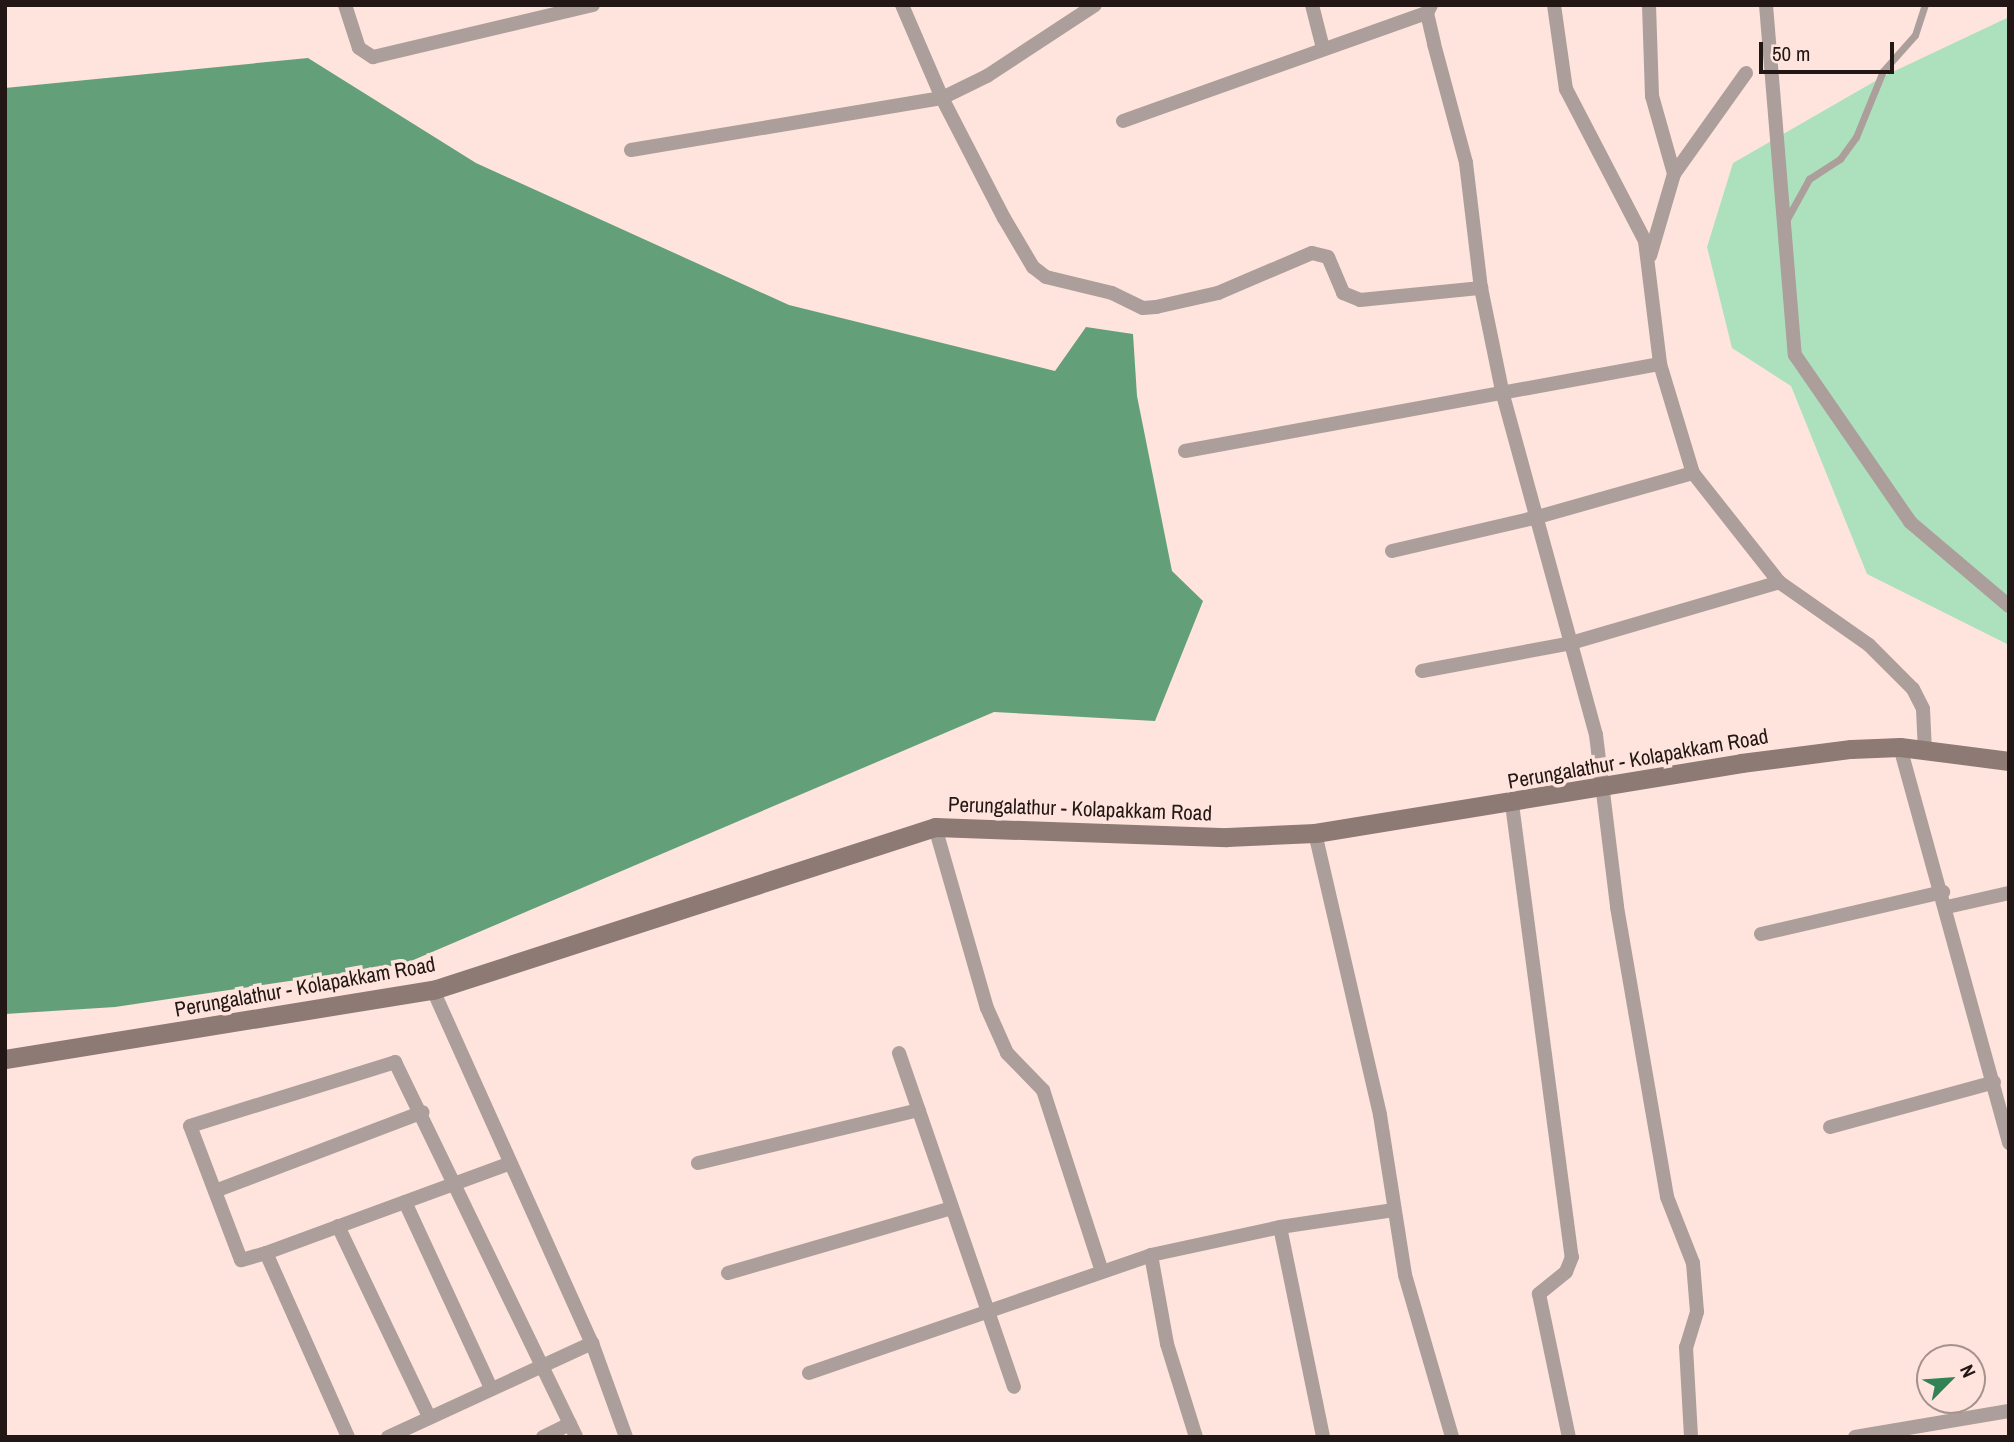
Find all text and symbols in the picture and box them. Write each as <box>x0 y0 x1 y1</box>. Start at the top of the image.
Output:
scale bar <box>1762 28 1897 72</box>
text: 50 m <box>1772 39 1810 68</box>
street label: Perungalathur - Kolapakkam Road <box>1506 724 1770 794</box>
street label: Perungalathur - Kolapakkam Road <box>948 792 1212 826</box>
street label: Perungalathur - Kolapakkam Road <box>173 952 437 1022</box>
north arrow <box>1916 1344 1986 1414</box>
text: N <box>1954 1360 1982 1382</box>

